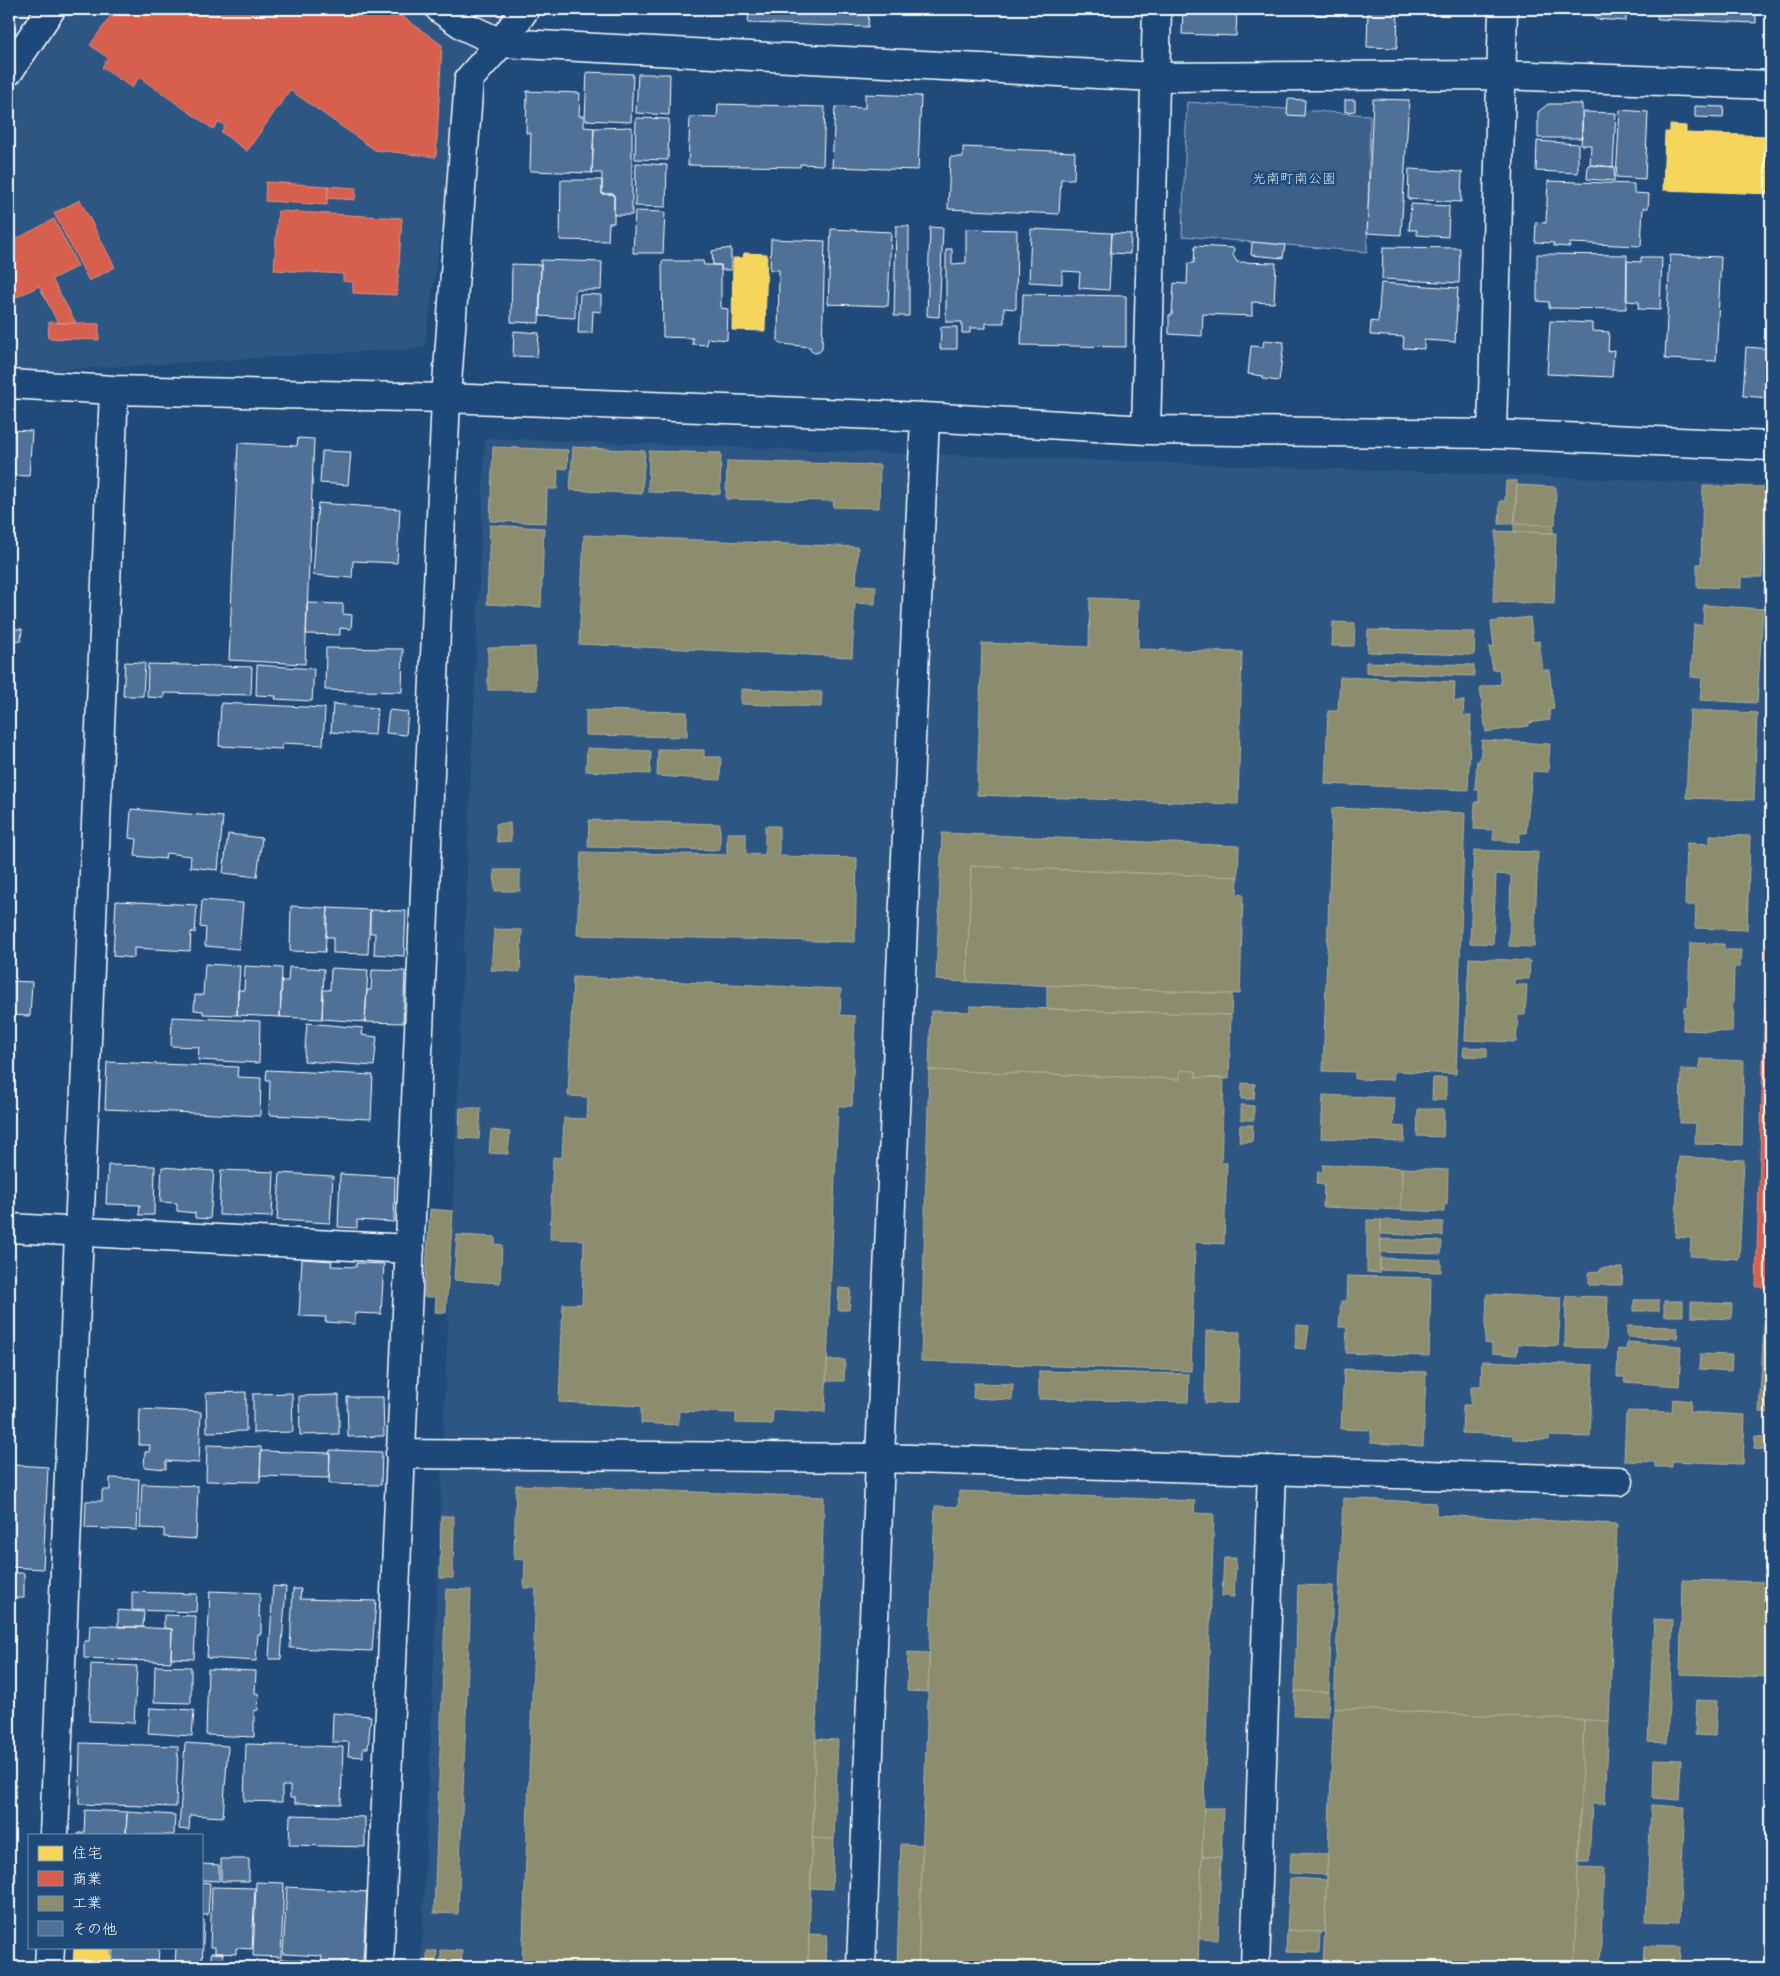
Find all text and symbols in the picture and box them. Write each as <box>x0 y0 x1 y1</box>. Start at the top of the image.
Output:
park label: 光南町南公園 <box>1252 167 1336 188</box>
legend <box>28 1834 202 1948</box>
text: 住宅 <box>72 1840 102 1863</box>
text: 商業 <box>72 1866 102 1889</box>
text: 工業 <box>72 1890 102 1913</box>
text: その他 <box>72 1916 117 1939</box>

